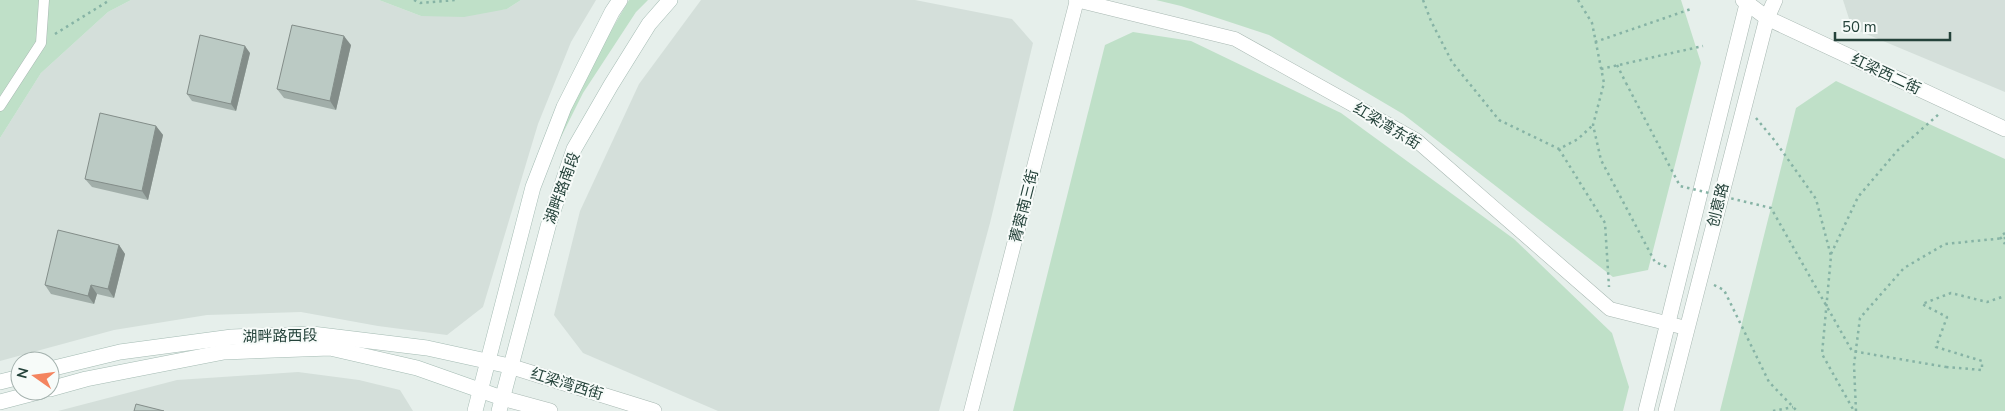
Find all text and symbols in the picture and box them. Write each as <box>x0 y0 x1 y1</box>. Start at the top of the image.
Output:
scale bar <box>1835 10 1950 42</box>
text: 50 m <box>1842 17 1877 37</box>
street label: 红梁西二街 <box>1848 49 1924 99</box>
street label: 红梁湾东街 <box>1350 98 1424 154</box>
street label: 湖畔路南段 <box>540 149 584 227</box>
street label: 菁蓉南三街 <box>1005 167 1043 245</box>
street label: 创意路 <box>1703 181 1733 229</box>
street label: 湖畔路西段 <box>242 325 318 347</box>
north arrow <box>10 351 60 401</box>
street label: 红梁湾西街 <box>528 363 606 405</box>
text: N <box>12 366 33 380</box>

